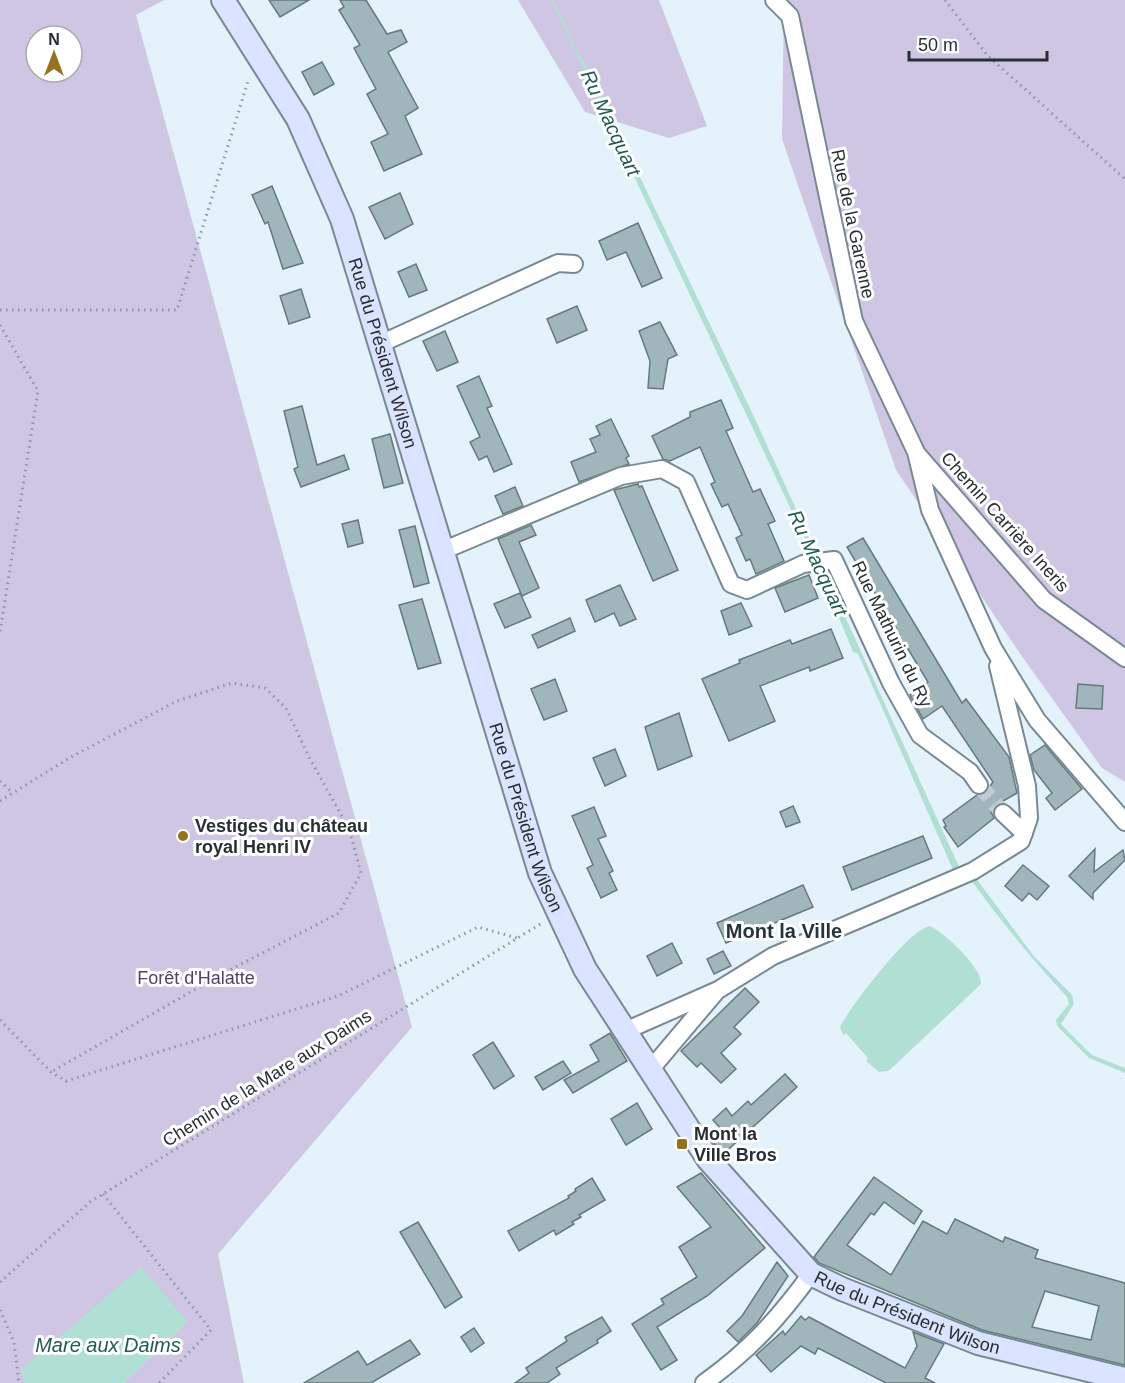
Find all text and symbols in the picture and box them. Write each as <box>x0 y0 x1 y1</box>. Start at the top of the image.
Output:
north arrow <box>24 24 84 84</box>
scale bar <box>909 24 1047 62</box>
text: N <box>48 31 60 48</box>
text: 50 m <box>918 35 958 55</box>
water label: Ru Macquart <box>577 66 646 181</box>
street label: Rue de la Garenne <box>827 148 879 300</box>
street label: Rue du Président Wilson <box>344 255 421 451</box>
street label: Chemin Carrière Ineris <box>937 448 1073 596</box>
water label: Ru Macquart <box>784 506 853 621</box>
street label: Rue Mathurin du Ry <box>848 558 936 710</box>
street label: Rue du Président Wilson <box>485 720 567 915</box>
place label: Vestiges du château royal Henri IV <box>195 816 368 857</box>
marker: Vestiges du château royal Henri IV <box>176 829 190 843</box>
district label: Mont la Ville <box>726 920 842 942</box>
park label: Forêt d'Halatte <box>137 968 255 988</box>
street label: Chemin de la Mare aux Daims <box>159 1005 375 1151</box>
place label: Mont la Ville Bros <box>694 1124 777 1165</box>
marker: Mont la Ville Bros <box>675 1137 689 1151</box>
street label: Rue du Président Wilson <box>811 1267 1002 1358</box>
water label: Mare aux Daims <box>35 1334 181 1356</box>

